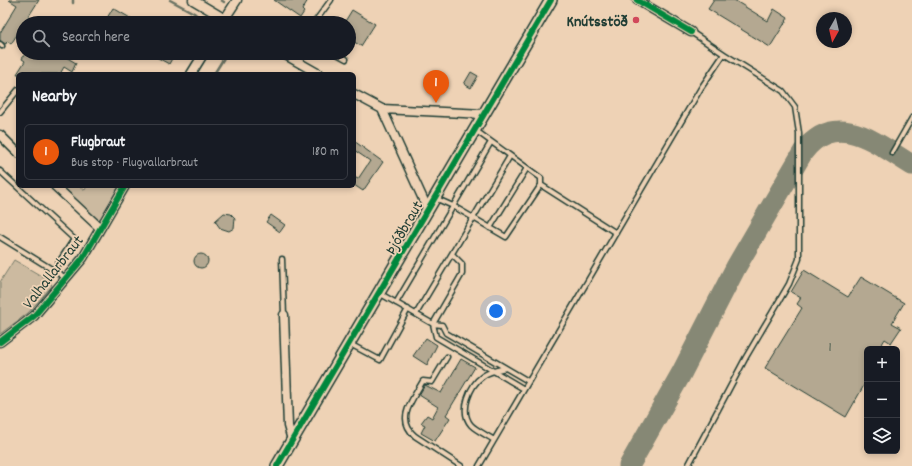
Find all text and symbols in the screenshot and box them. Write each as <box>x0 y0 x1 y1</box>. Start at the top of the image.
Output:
place label: Knútsstöð <box>567 11 628 34</box>
north arrow <box>816 12 852 48</box>
marker: Knútsstöð <box>631 15 641 25</box>
search box <box>16 16 356 60</box>
icon: search <box>30 27 52 49</box>
text: Search here <box>62 27 130 49</box>
pin: 1 <box>423 70 449 103</box>
text: Nearby <box>32 86 76 110</box>
text: Flugbraut <box>71 132 125 154</box>
text: 1 <box>45 143 47 162</box>
text: 180 m <box>312 143 339 162</box>
text: Bus stop · Flugvallarbraut <box>71 154 198 173</box>
street label: Þjóðbraut <box>380 197 430 260</box>
street label: Valhallarbraut <box>18 231 90 314</box>
your location <box>486 301 506 321</box>
house number: 1 <box>828 338 832 358</box>
map controls <box>864 346 900 454</box>
button: + <box>864 346 900 382</box>
button: − <box>864 382 900 418</box>
button: layers <box>864 418 900 454</box>

